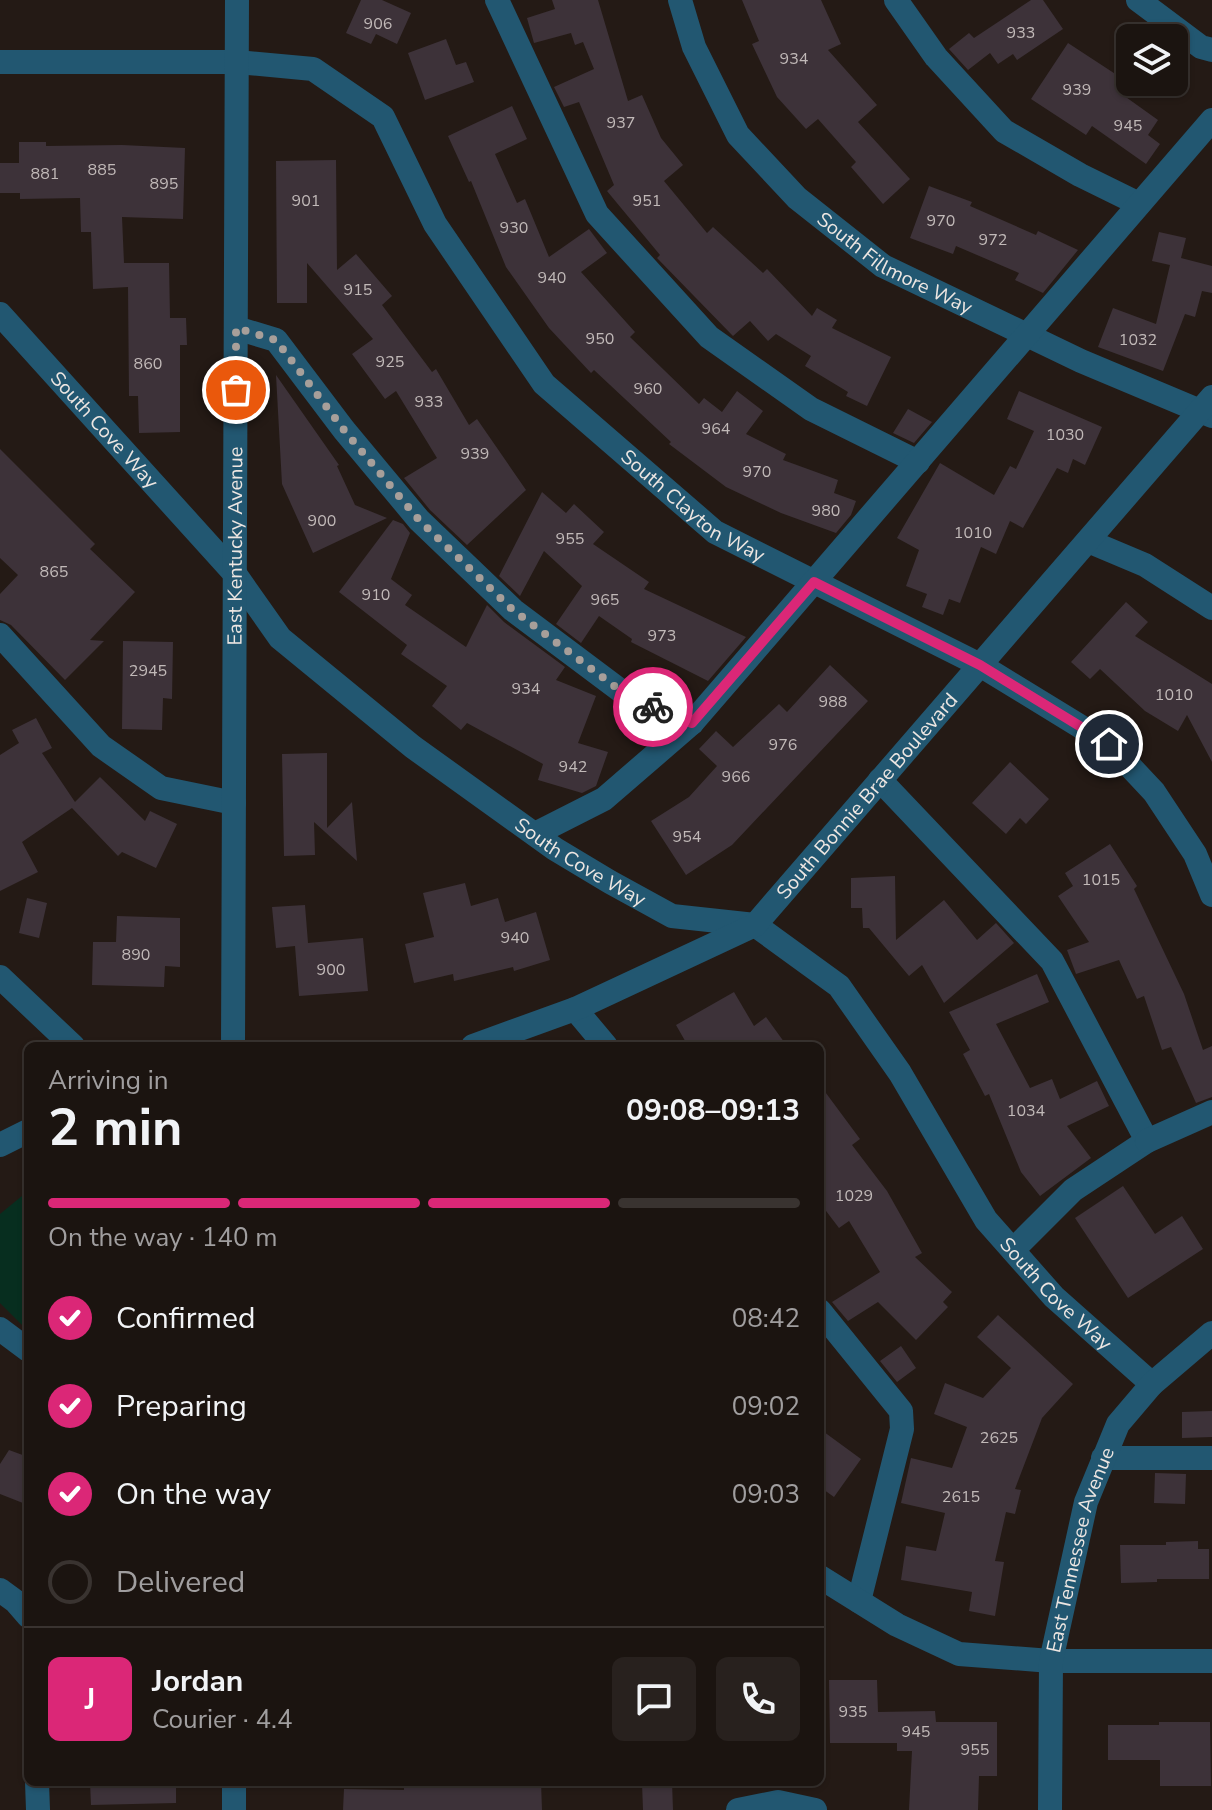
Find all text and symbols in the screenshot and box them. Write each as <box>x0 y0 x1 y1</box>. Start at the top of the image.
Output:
house number: 906 <box>364 13 392 35</box>
house number: 933 <box>1007 22 1035 44</box>
map controls <box>1116 24 1188 96</box>
button: layers <box>1116 24 1188 96</box>
house number: 934 <box>780 48 809 70</box>
house number: 939 <box>1063 79 1091 101</box>
house number: 937 <box>607 112 635 134</box>
house number: 945 <box>1114 115 1142 137</box>
house number: 885 <box>88 159 116 181</box>
house number: 881 <box>31 163 59 185</box>
house number: 895 <box>150 173 178 195</box>
house number: 901 <box>292 190 320 212</box>
house number: 951 <box>633 190 661 212</box>
street label: South Fillmore Way <box>811 206 977 321</box>
house number: 970 <box>927 210 955 232</box>
house number: 930 <box>500 217 528 239</box>
house number: 972 <box>979 229 1007 251</box>
house number: 940 <box>538 267 566 289</box>
house number: 915 <box>344 279 372 301</box>
house number: 950 <box>586 328 614 350</box>
house number: 1032 <box>1119 329 1157 351</box>
house number: 925 <box>376 351 404 373</box>
house number: 860 <box>134 353 162 375</box>
pin <box>202 356 270 424</box>
street label: South Cove Way <box>44 366 165 495</box>
icon: bag <box>214 368 258 412</box>
house number: 960 <box>634 378 662 400</box>
house number: 933 <box>415 391 443 413</box>
house number: 964 <box>702 418 731 440</box>
house number: 1030 <box>1046 424 1084 446</box>
house number: 939 <box>461 443 489 465</box>
street label: South Clayton Way <box>615 443 770 569</box>
street label: East Kentucky Avenue <box>222 447 249 645</box>
house number: 970 <box>743 461 771 483</box>
house number: 980 <box>812 500 840 522</box>
house number: 900 <box>308 510 336 532</box>
house number: 1010 <box>954 522 992 544</box>
house number: 955 <box>556 528 584 550</box>
house number: 865 <box>40 561 68 583</box>
house number: 910 <box>362 584 390 606</box>
house number: 965 <box>591 589 619 611</box>
house number: 973 <box>648 625 676 647</box>
house number: 2945 <box>129 660 167 682</box>
courier <box>613 667 693 747</box>
house number: 934 <box>512 678 541 700</box>
house number: 1010 <box>1155 684 1193 706</box>
icon: bike <box>631 685 675 729</box>
street label: South Bonnie Brae Boulevard <box>770 687 964 905</box>
house number: 988 <box>819 691 847 713</box>
pin <box>1075 710 1143 778</box>
icon: home <box>1087 722 1131 766</box>
house number: 976 <box>769 734 797 756</box>
house number: 942 <box>559 756 587 778</box>
house number: 966 <box>722 766 750 788</box>
street label: South Cove Way <box>509 811 651 913</box>
house number: 954 <box>673 826 702 848</box>
house number: 1015 <box>1082 869 1120 891</box>
house number: 940 <box>501 927 529 949</box>
house number: 890 <box>122 944 150 966</box>
house number: 900 <box>317 959 345 981</box>
text: Arriving in <box>48 1063 169 1098</box>
text: 09:08–09:13 <box>626 1090 800 1131</box>
text: 2 min <box>48 1092 183 1163</box>
house number: 1034 <box>1007 1100 1046 1122</box>
house number: 1029 <box>835 1185 873 1207</box>
text: On the way · 140 m <box>48 1220 277 1255</box>
street label: South Cove Way <box>993 1232 1118 1357</box>
icon: check <box>48 1296 92 1340</box>
text: Confirmed <box>116 1298 256 1339</box>
text: 08:42 <box>732 1301 800 1336</box>
icon: check <box>48 1384 92 1428</box>
text: Preparing <box>116 1386 247 1427</box>
text: 09:02 <box>732 1389 800 1424</box>
house number: 2625 <box>980 1427 1018 1449</box>
street label: East Tennessee Avenue <box>1040 1443 1121 1655</box>
icon: check <box>48 1472 92 1516</box>
text: On the way <box>116 1474 271 1515</box>
text: 09:03 <box>732 1477 800 1512</box>
house number: 2615 <box>942 1486 980 1508</box>
text: Delivered <box>116 1562 245 1603</box>
button: chat <box>612 1657 696 1741</box>
button: phone <box>716 1657 800 1741</box>
text: Jordan <box>152 1661 243 1702</box>
text: J <box>85 1679 95 1720</box>
house number: 935 <box>839 1701 867 1723</box>
text: Courier · 4.4 <box>152 1702 293 1737</box>
house number: 945 <box>902 1721 930 1743</box>
house number: 955 <box>961 1739 989 1761</box>

